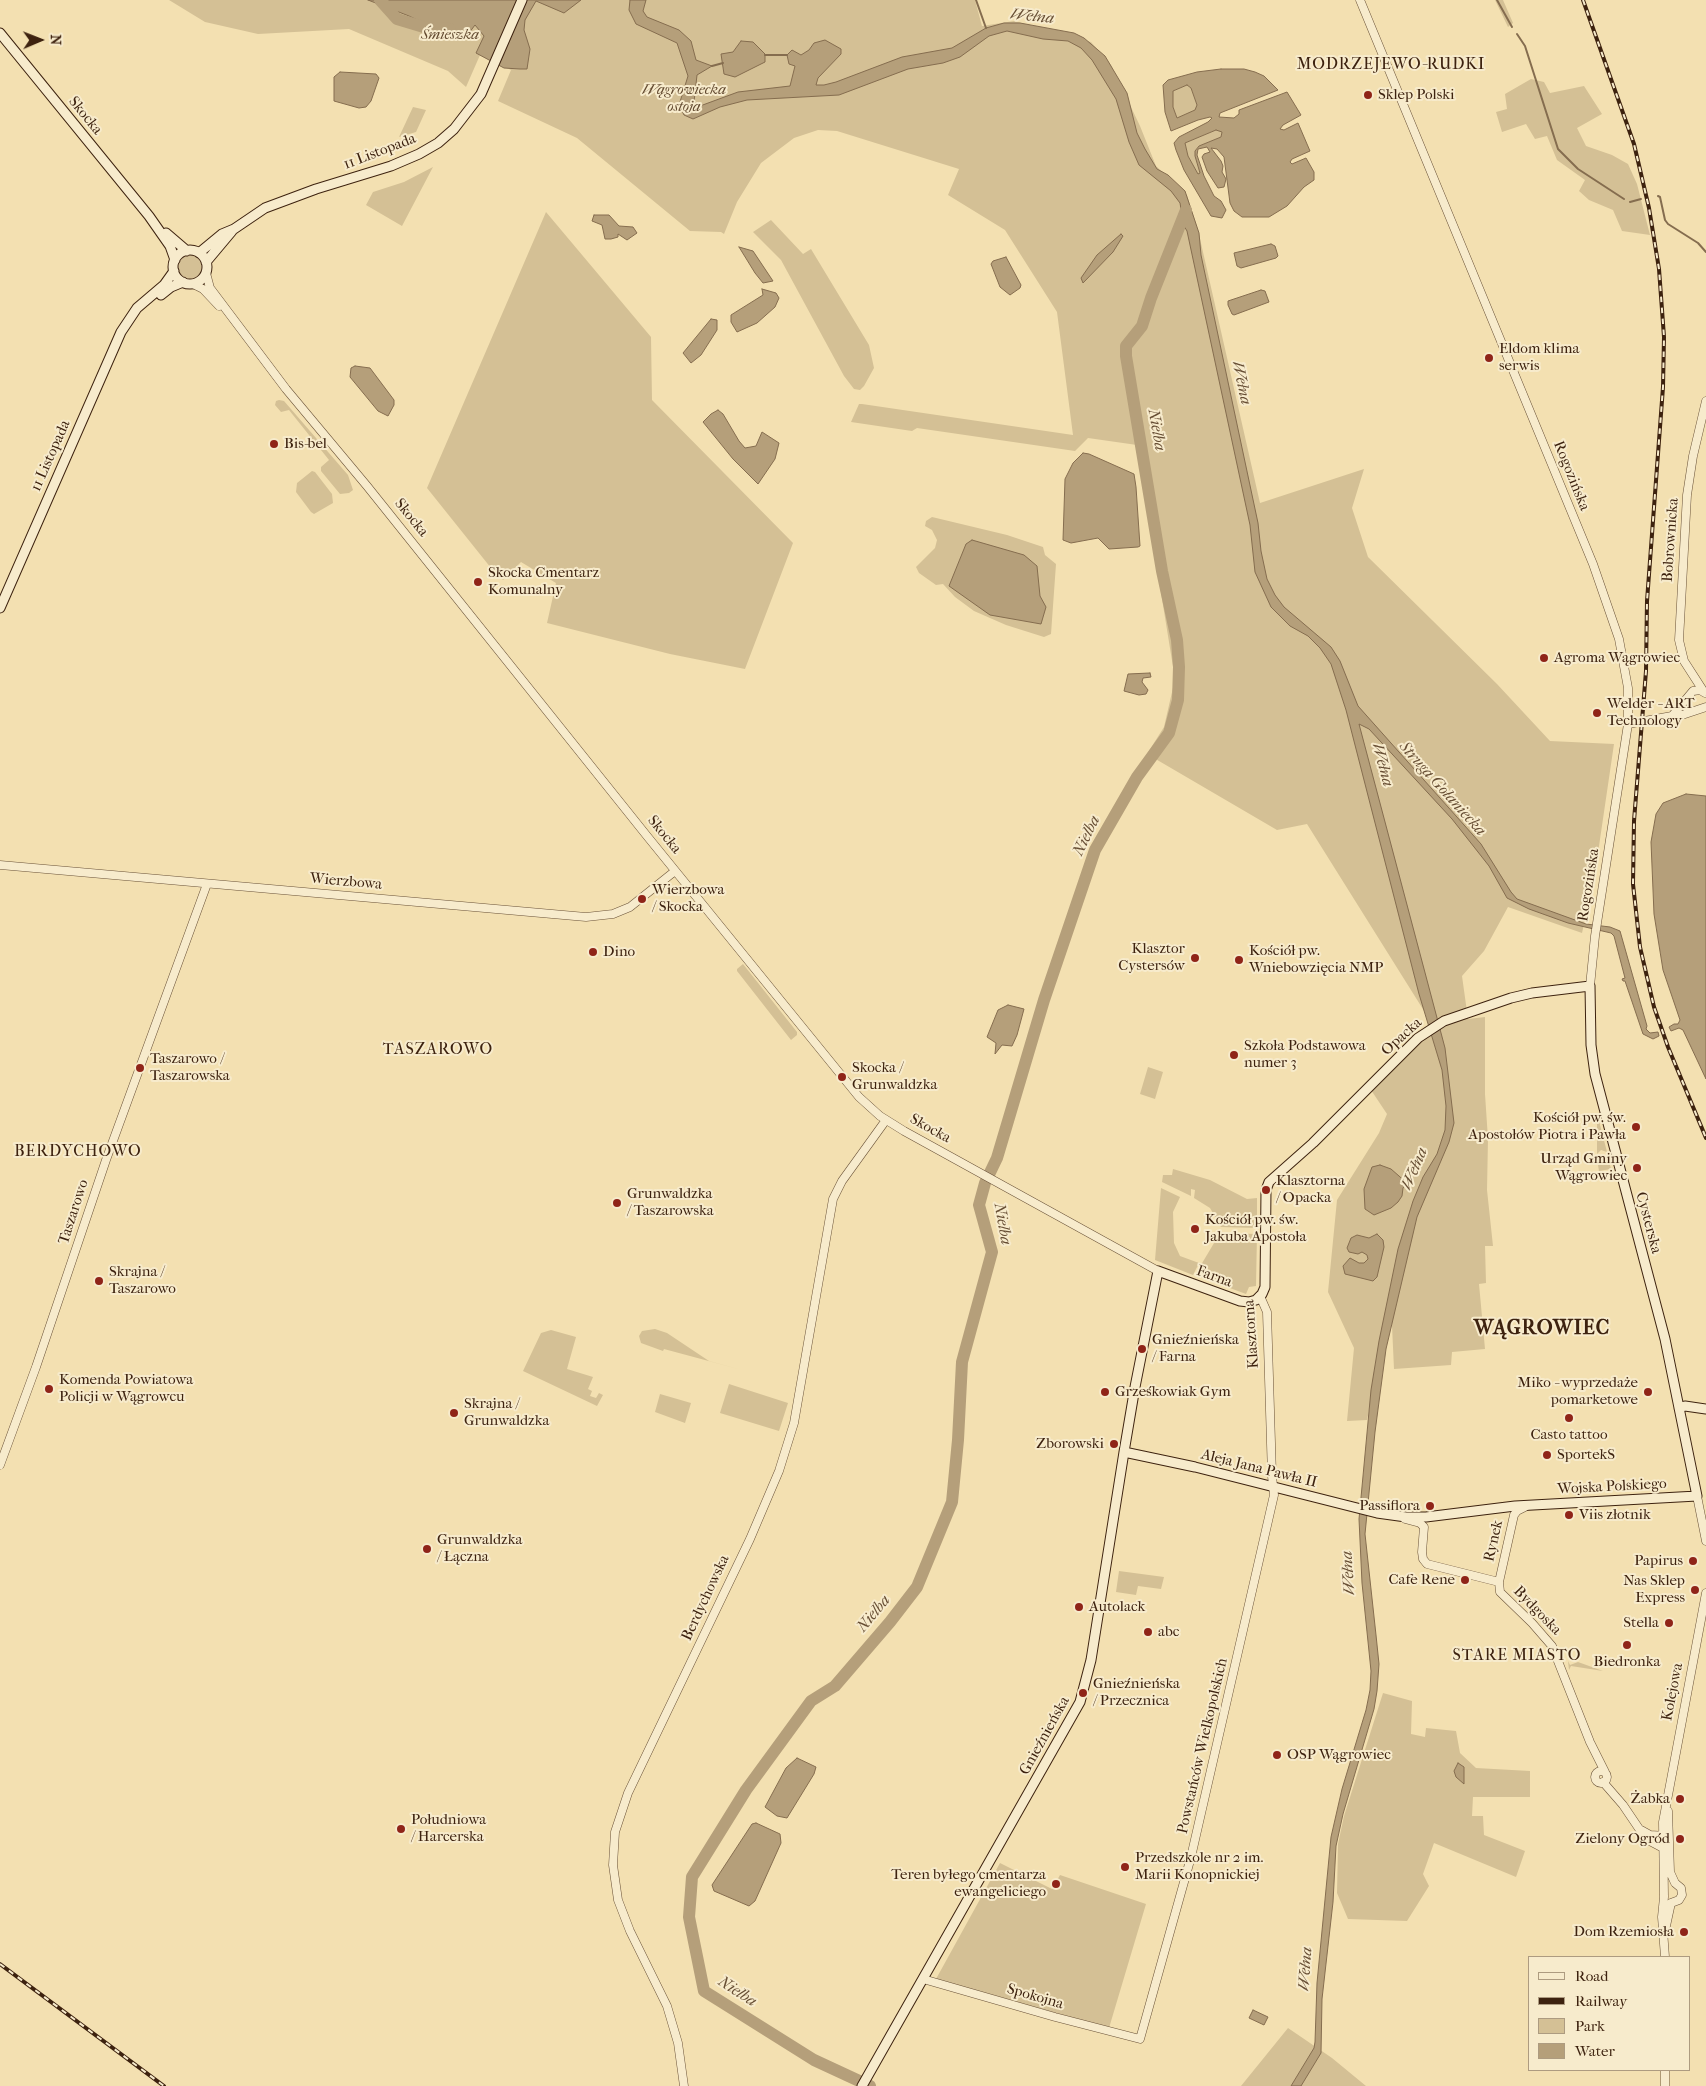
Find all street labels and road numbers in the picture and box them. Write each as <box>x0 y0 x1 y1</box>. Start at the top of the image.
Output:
street label: Skocka <box>64 93 106 139</box>
street label: 11 Listopada <box>341 130 419 174</box>
street label: 11 Listopada <box>27 418 75 494</box>
street label: Rogozińska <box>1549 438 1593 514</box>
street label: Skocka <box>390 495 432 541</box>
street label: Bobrownicka <box>1659 497 1683 583</box>
street label: Skocka <box>643 812 685 858</box>
street label: Rogozińska <box>1574 847 1604 923</box>
street label: Wierzbowa <box>309 870 383 894</box>
street label: Opacka <box>1378 1014 1426 1060</box>
street label: Skocka <box>906 1110 954 1148</box>
street label: Taszarowo <box>55 1177 93 1247</box>
street label: Cysterska <box>1631 1190 1665 1256</box>
street label: Farna <box>1194 1262 1234 1292</box>
street label: Klasztorna <box>1241 1299 1263 1369</box>
street label: Aleja Jana Pawła II <box>1199 1446 1319 1492</box>
street label: Wojska Polskiego <box>1557 1475 1667 1499</box>
street label: Rynek <box>1481 1519 1507 1563</box>
street label: Berdychowska <box>678 1552 734 1644</box>
street label: Bydgoska <box>1509 1583 1565 1639</box>
street label: Powstańców Wielkopolskich <box>1174 1656 1232 1836</box>
street label: Kolejowa <box>1659 1662 1687 1722</box>
street label: Gnieźnieńska <box>1016 1694 1074 1778</box>
street label: Spokojna <box>1005 1980 1065 2014</box>

